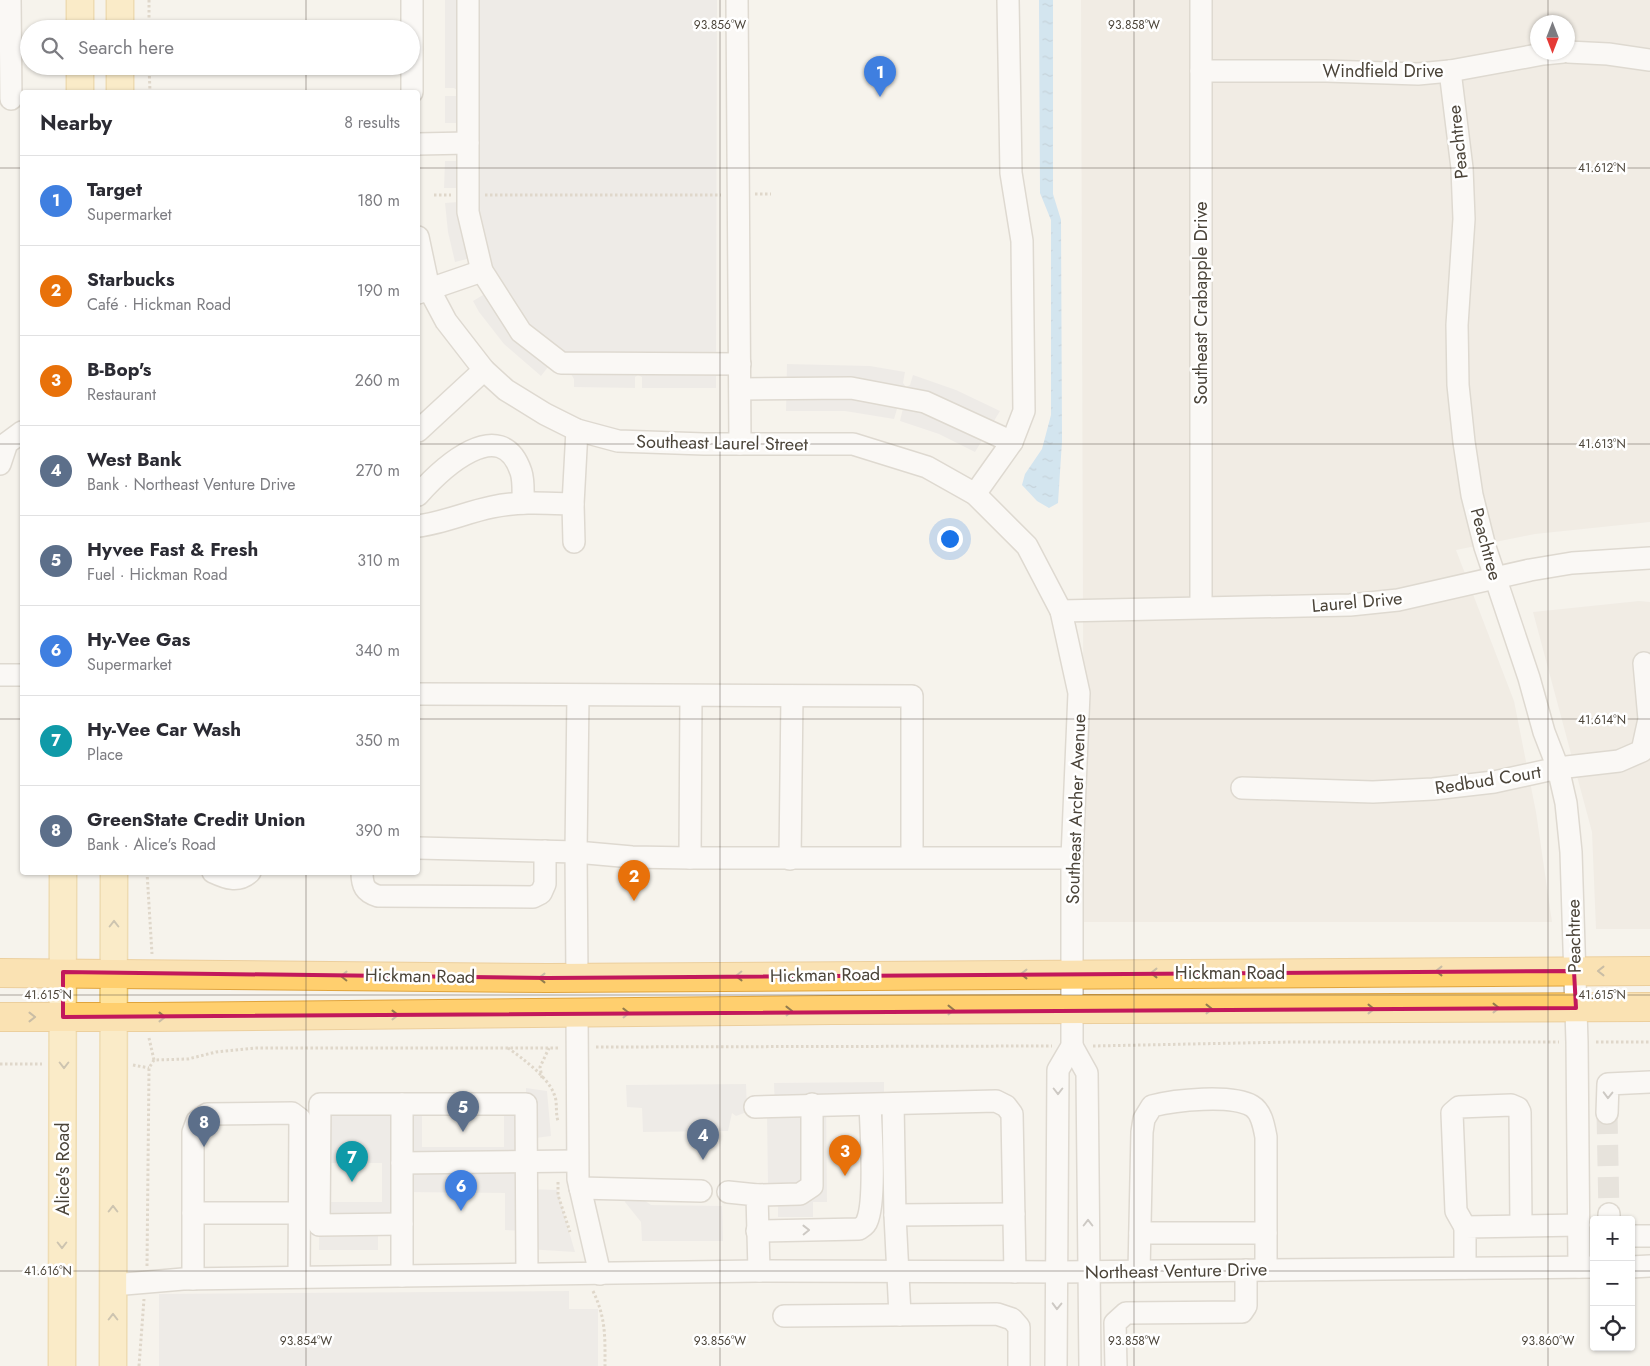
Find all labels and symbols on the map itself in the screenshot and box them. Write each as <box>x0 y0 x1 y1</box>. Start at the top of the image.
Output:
north arrow <box>1530 15 1575 60</box>
text: 93.856°W <box>694 16 746 34</box>
text: 93.858°W <box>1108 16 1160 34</box>
pin: 1 <box>864 56 896 97</box>
street label: Windfield Drive <box>1322 58 1444 84</box>
street label: Peachtree <box>1441 104 1475 180</box>
text: 41.612°N <box>1578 159 1626 177</box>
street label: Southeast Crabapple Drive <box>1188 201 1214 405</box>
street label: Southeast Laurel Street <box>636 429 809 458</box>
text: 41.613°N <box>1578 435 1626 453</box>
street label: Peachtree <box>1464 505 1508 583</box>
your location <box>937 526 963 552</box>
street label: Laurel Drive <box>1311 585 1403 619</box>
text: 41.614°N <box>1578 711 1626 729</box>
street label: Southeast Archer Avenue <box>1060 713 1092 905</box>
street label: Redbud Court <box>1433 759 1544 801</box>
pin: 2 <box>618 860 650 901</box>
street label: Peachtree <box>1560 899 1588 973</box>
one-way arrow <box>109 920 119 928</box>
street label: Hickman Road <box>1175 960 1285 986</box>
street label: Hickman Road <box>770 961 880 989</box>
street label: Hickman Road <box>365 962 475 990</box>
one-way arrow <box>1435 966 1442 976</box>
one-way arrow <box>1597 966 1605 976</box>
one-way arrow <box>1150 968 1158 978</box>
one-way arrow <box>1020 969 1028 979</box>
one-way arrow <box>340 970 348 981</box>
one-way arrow <box>735 971 742 981</box>
one-way arrow <box>537 973 545 983</box>
text: 41.615°N <box>24 986 72 1004</box>
text: 41.615°N <box>1578 986 1626 1004</box>
one-way arrow <box>1493 1003 1501 1013</box>
one-way arrow <box>1205 1004 1213 1015</box>
one-way arrow <box>1368 1004 1376 1014</box>
one-way arrow <box>948 1005 955 1015</box>
one-way arrow <box>785 1006 793 1016</box>
one-way arrow <box>622 1007 630 1018</box>
one-way arrow <box>391 1010 399 1020</box>
one-way arrow <box>28 1012 36 1022</box>
one-way arrow <box>158 1012 166 1022</box>
one-way arrow <box>59 1062 69 1070</box>
one-way arrow <box>1053 1088 1063 1096</box>
pin: 5 <box>447 1091 479 1132</box>
one-way arrow <box>1603 1092 1613 1099</box>
pin: 8 <box>188 1106 220 1147</box>
pin: 4 <box>687 1119 719 1160</box>
street label: Alice's Road <box>50 1123 76 1215</box>
pin: 3 <box>829 1135 861 1176</box>
pin: 7 <box>336 1141 368 1182</box>
pin: 6 <box>445 1170 477 1211</box>
one-way arrow <box>108 1205 118 1212</box>
one-way arrow <box>1083 1218 1093 1226</box>
one-way arrow <box>802 1225 810 1235</box>
one-way arrow <box>57 1242 68 1250</box>
street label: Northeast Venture Drive <box>1085 1256 1267 1286</box>
text: 41.616°N <box>24 1262 72 1280</box>
one-way arrow <box>1052 1303 1062 1311</box>
one-way arrow <box>108 1313 118 1321</box>
text: 93.854°W <box>280 1332 332 1350</box>
text: 93.856°W <box>694 1332 746 1350</box>
text: 93.858°W <box>1108 1332 1160 1350</box>
text: 93.860°W <box>1522 1332 1575 1350</box>

